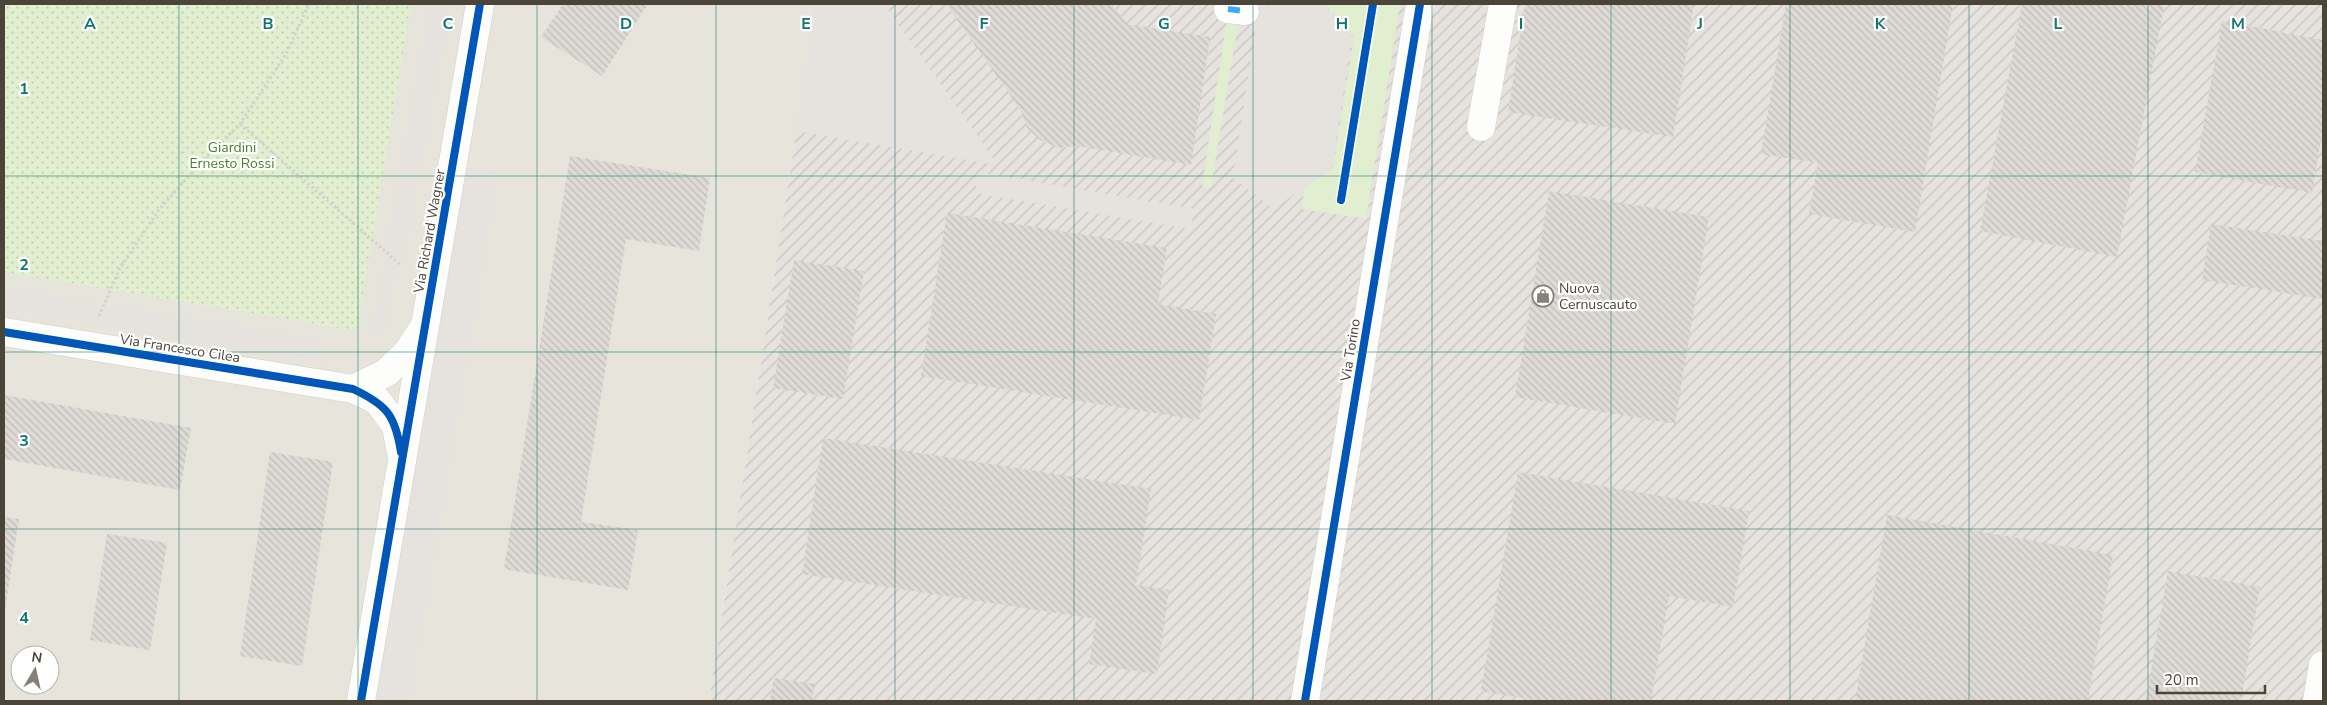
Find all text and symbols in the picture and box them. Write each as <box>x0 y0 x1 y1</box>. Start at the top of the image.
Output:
text: A <box>84 13 96 35</box>
text: B <box>262 13 274 35</box>
text: C <box>443 13 454 35</box>
text: D <box>620 13 632 35</box>
text: E <box>801 13 811 35</box>
text: F <box>980 13 989 35</box>
text: G <box>1158 13 1170 35</box>
text: H <box>1336 13 1348 35</box>
text: I <box>1519 13 1523 35</box>
text: J <box>1696 13 1703 35</box>
text: K <box>1875 13 1887 35</box>
text: L <box>2054 13 2063 35</box>
text: M <box>2231 13 2245 35</box>
text: 1 <box>19 78 29 100</box>
park label: Giardini Ernesto Rossi <box>189 138 275 173</box>
street label: Via Richard Wagner <box>409 168 450 296</box>
text: 2 <box>19 254 29 276</box>
place label: Nuova Cernuscauto <box>1559 279 1637 314</box>
shop icon: Nuova Cernuscauto <box>1531 284 1555 308</box>
street label: Via Torino <box>1336 317 1365 384</box>
street label: Via Francesco Cilea <box>117 329 241 367</box>
text: 3 <box>19 430 29 452</box>
text: 4 <box>19 607 29 629</box>
north arrow <box>10 645 60 695</box>
text: N <box>30 647 44 668</box>
scale bar <box>2157 662 2264 694</box>
text: 20 m <box>2164 670 2199 690</box>

